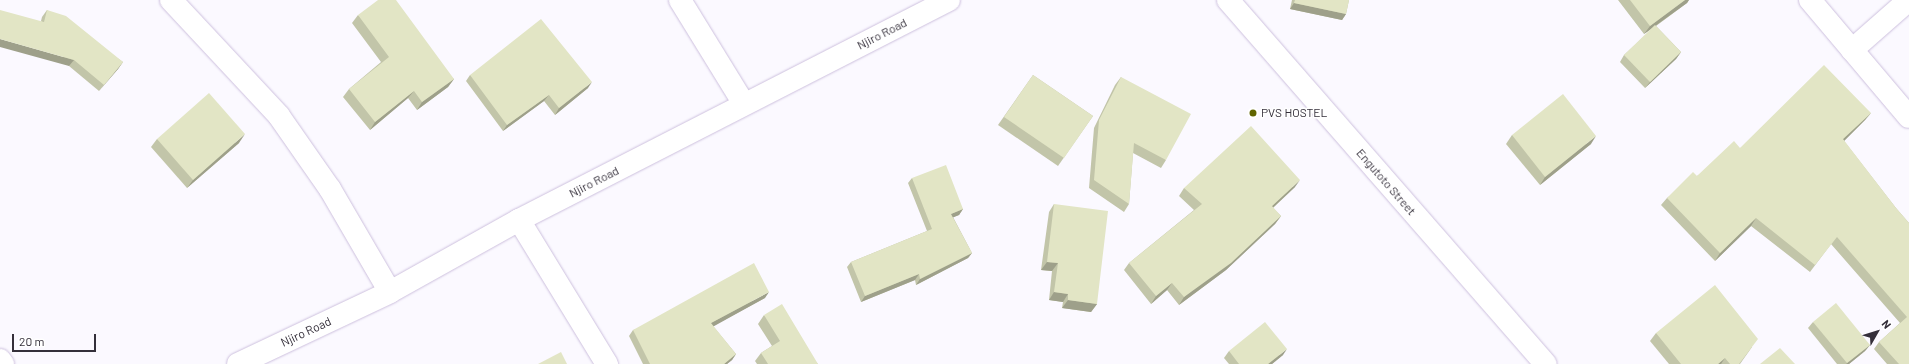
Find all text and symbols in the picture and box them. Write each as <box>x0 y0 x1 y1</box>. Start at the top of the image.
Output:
street label: Njiro Road <box>855 15 909 53</box>
place label: PVS HOSTEL <box>1261 106 1327 120</box>
marker: PVS HOSTEL <box>1248 108 1258 118</box>
street label: Engutoto Street <box>1353 146 1419 218</box>
street label: Njiro Road <box>567 163 621 201</box>
north arrow <box>1857 312 1897 352</box>
street label: Njiro Road <box>279 314 333 350</box>
text: N <box>1879 317 1894 331</box>
scale bar <box>14 326 98 352</box>
text: 20 m <box>19 334 45 348</box>

